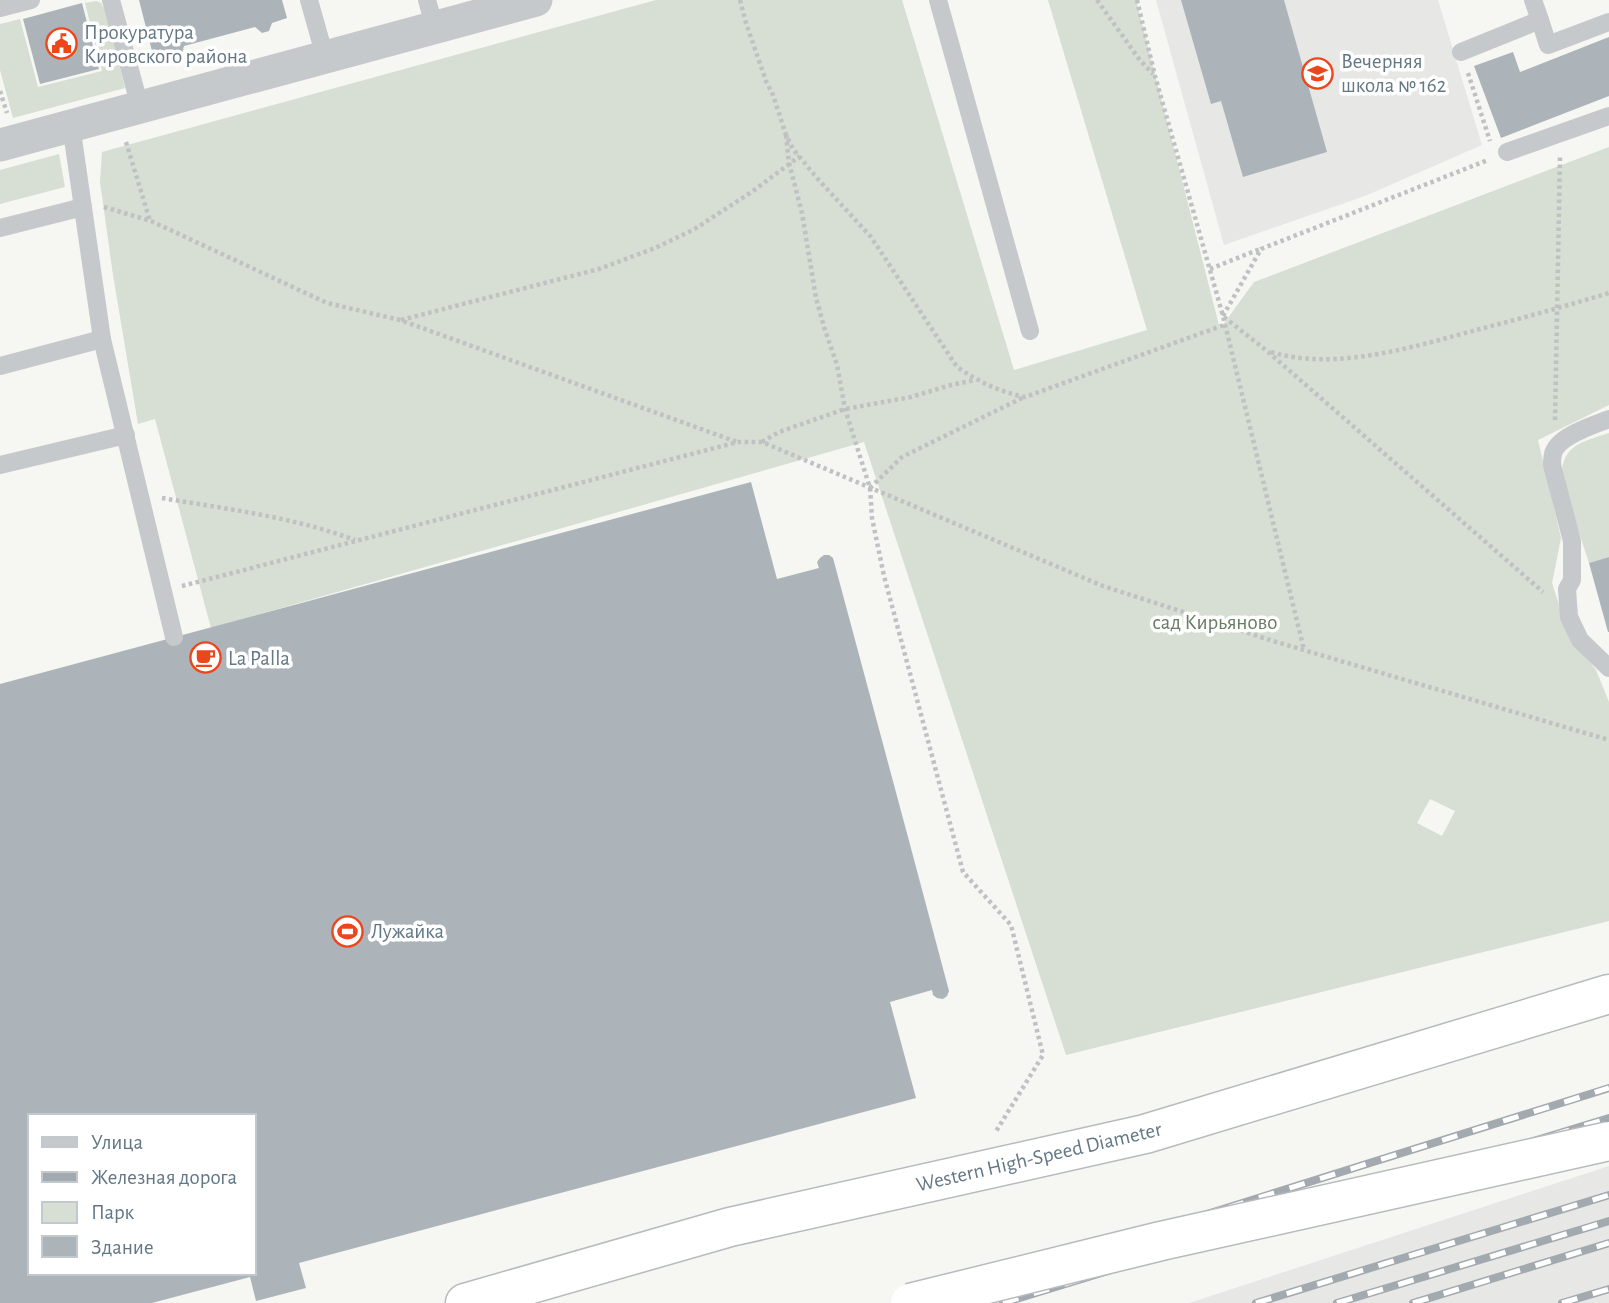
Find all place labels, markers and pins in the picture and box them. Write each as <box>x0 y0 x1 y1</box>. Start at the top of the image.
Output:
place label: Прокуратура Кировского района <box>84 22 248 67</box>
public building icon: Прокуратура Кировского района <box>44 27 78 61</box>
place label: Вечерняя школа № 162 <box>1341 51 1446 96</box>
school or university icon: Вечерняя школа № 162 <box>1301 56 1335 90</box>
cafe icon: La Palla <box>188 641 222 675</box>
place label: La Palla <box>228 648 290 669</box>
sports icon: Лужайка <box>331 914 365 948</box>
place label: Лужайка <box>371 921 444 942</box>

